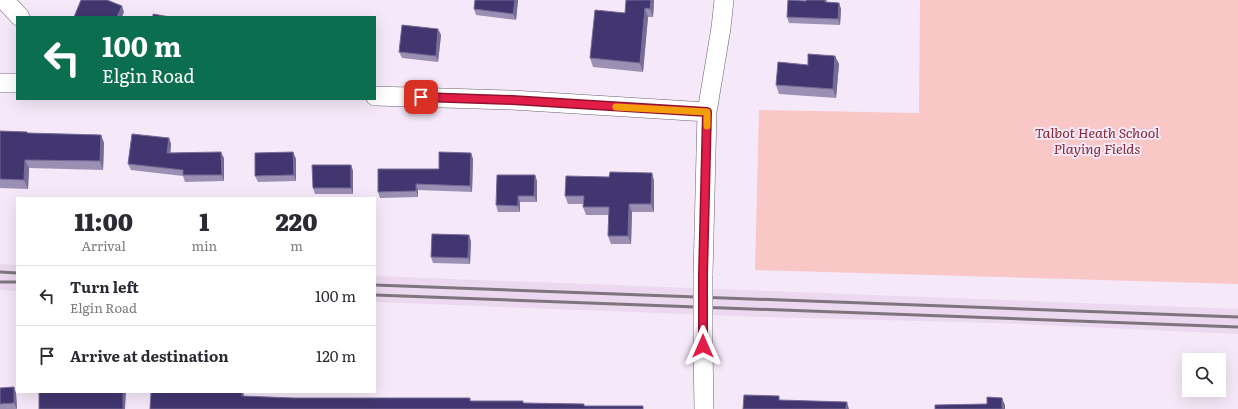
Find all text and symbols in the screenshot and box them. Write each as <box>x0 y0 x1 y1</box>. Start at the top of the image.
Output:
text: 100 m <box>102 24 182 66</box>
icon: left <box>36 32 88 84</box>
text: Elgin Road <box>102 62 195 89</box>
pin <box>404 80 438 114</box>
icon: arrive <box>410 86 432 108</box>
park label: Talbot Heath School Playing Fields <box>1035 122 1159 158</box>
text: 11:00 <box>74 203 133 238</box>
text: 1 <box>199 203 209 238</box>
text: 220 <box>276 203 318 238</box>
text: Arrival <box>82 236 126 255</box>
text: min <box>192 236 217 255</box>
text: m <box>290 236 303 255</box>
text: Turn left <box>70 275 139 298</box>
text: 100 m <box>315 284 356 307</box>
icon: left <box>36 285 58 307</box>
text: Elgin Road <box>70 298 137 317</box>
position arrow <box>682 325 724 367</box>
text: Arrive at destination <box>70 344 229 367</box>
text: 120 m <box>316 344 356 367</box>
icon: arrive <box>36 345 58 367</box>
map controls <box>1182 353 1226 397</box>
button: search <box>1182 353 1226 397</box>

